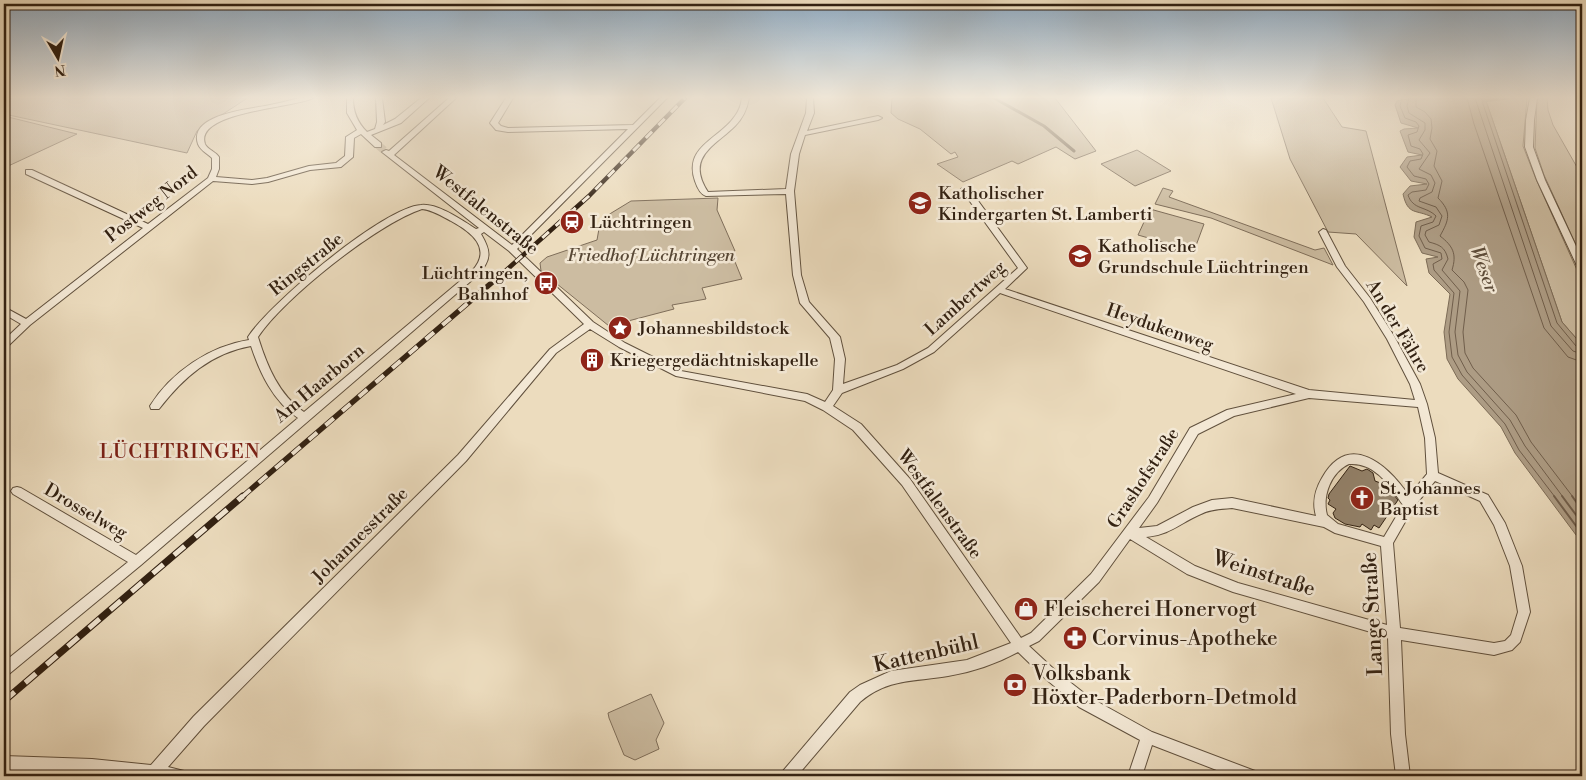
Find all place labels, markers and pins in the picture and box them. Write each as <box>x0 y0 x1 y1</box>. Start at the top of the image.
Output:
place label: Katholischer Kindergarten St. Lamberti <box>938 182 1152 226</box>
school or university icon: Katholischer Kindergarten St. Lamberti <box>907 190 933 216</box>
station icon: Lüchtringen <box>559 209 585 235</box>
place label: Lüchtringen <box>590 211 692 234</box>
place label: Katholische Grundschule Lüchtringen <box>1098 235 1309 279</box>
school or university icon: Katholische Grundschule Lüchtringen <box>1067 243 1093 269</box>
place label: Lüchtringen, Bahnhof <box>422 262 529 306</box>
bus stop icon: Lüchtringen, Bahnhof <box>533 270 559 296</box>
place icon: Johannesbildstock <box>607 315 633 341</box>
place label: Johannesbildstock <box>637 317 790 340</box>
building icon: Kriegergedächtniskapelle <box>579 347 605 373</box>
place label: Kriegergedächtniskapelle <box>610 349 819 372</box>
place label: St. Johannes Baptist <box>1379 477 1481 521</box>
church icon: St. Johannes Baptist <box>1349 485 1375 511</box>
shop icon: Fleischerei Honervogt <box>1013 596 1039 622</box>
place label: Fleischerei Honervogt <box>1044 597 1257 623</box>
pharmacy icon: Corvinus-Apotheke <box>1062 625 1088 651</box>
place label: Corvinus-Apotheke <box>1092 626 1278 652</box>
place label: Volksbank Höxter-Paderborn-Detmold <box>1031 661 1297 711</box>
bank icon: Volksbank Höxter-Paderborn-Detmold <box>1002 672 1028 698</box>

